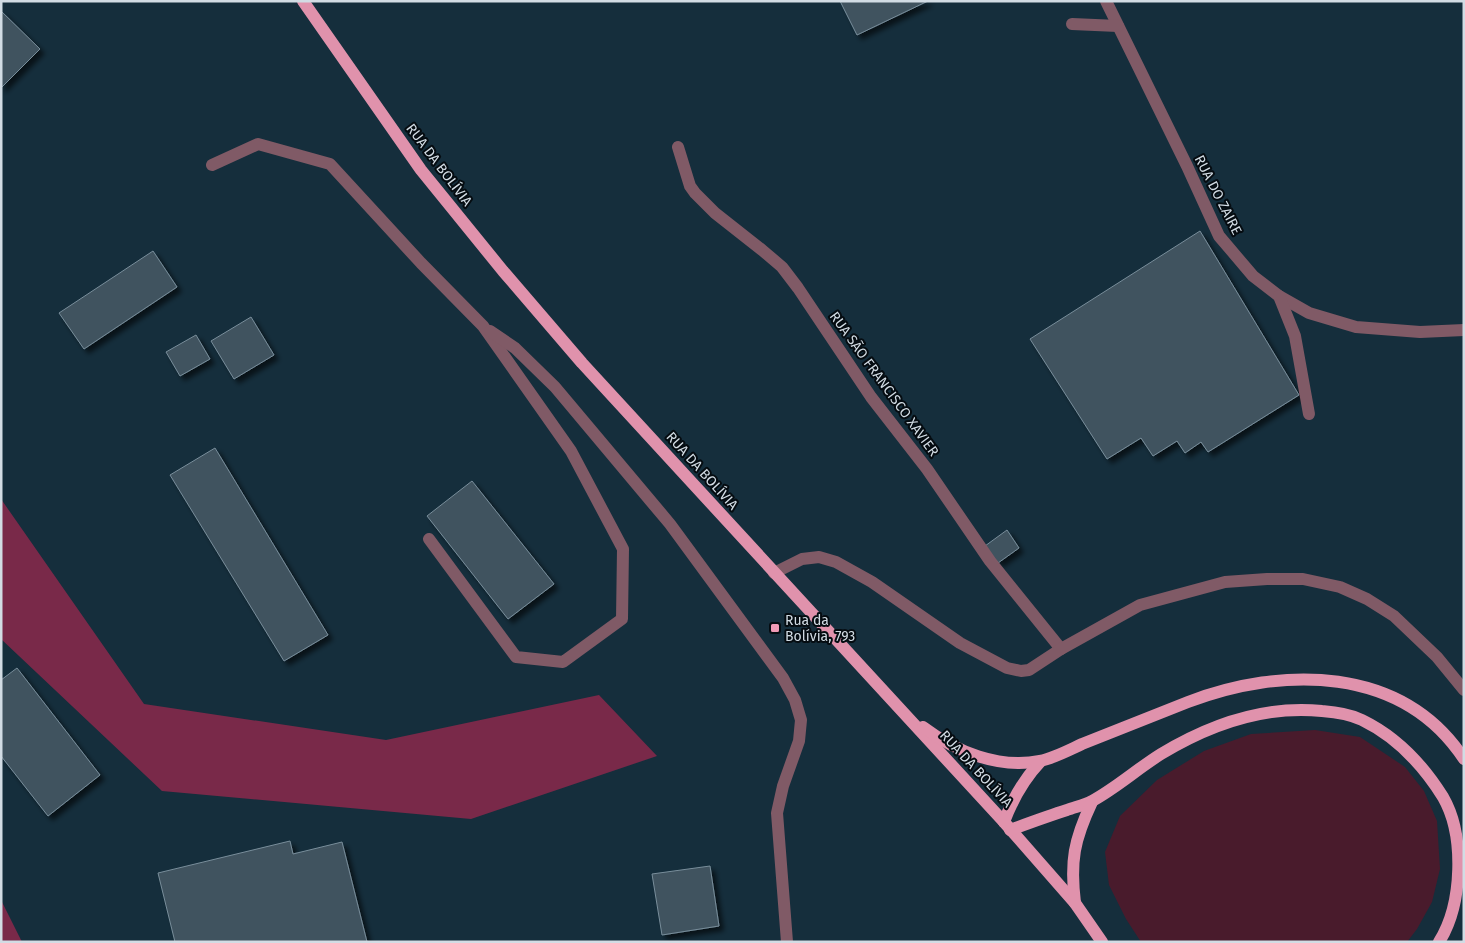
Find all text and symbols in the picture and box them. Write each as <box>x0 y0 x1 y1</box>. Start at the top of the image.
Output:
street label: RUA DA BOLÍVIA <box>402 120 476 210</box>
street label: RUA DO ZAIRE <box>1191 152 1245 238</box>
street label: RUA SÃO FRANCISCO XAVIER <box>826 308 943 460</box>
street label: RUA DA BOLÍVIA <box>663 428 742 514</box>
place label: Rua da Bolívia, 793 <box>785 612 855 645</box>
marker: Rua da Bolívia, 793 <box>769 622 781 634</box>
street label: RUA DA BOLÍVIA <box>936 726 1017 811</box>

